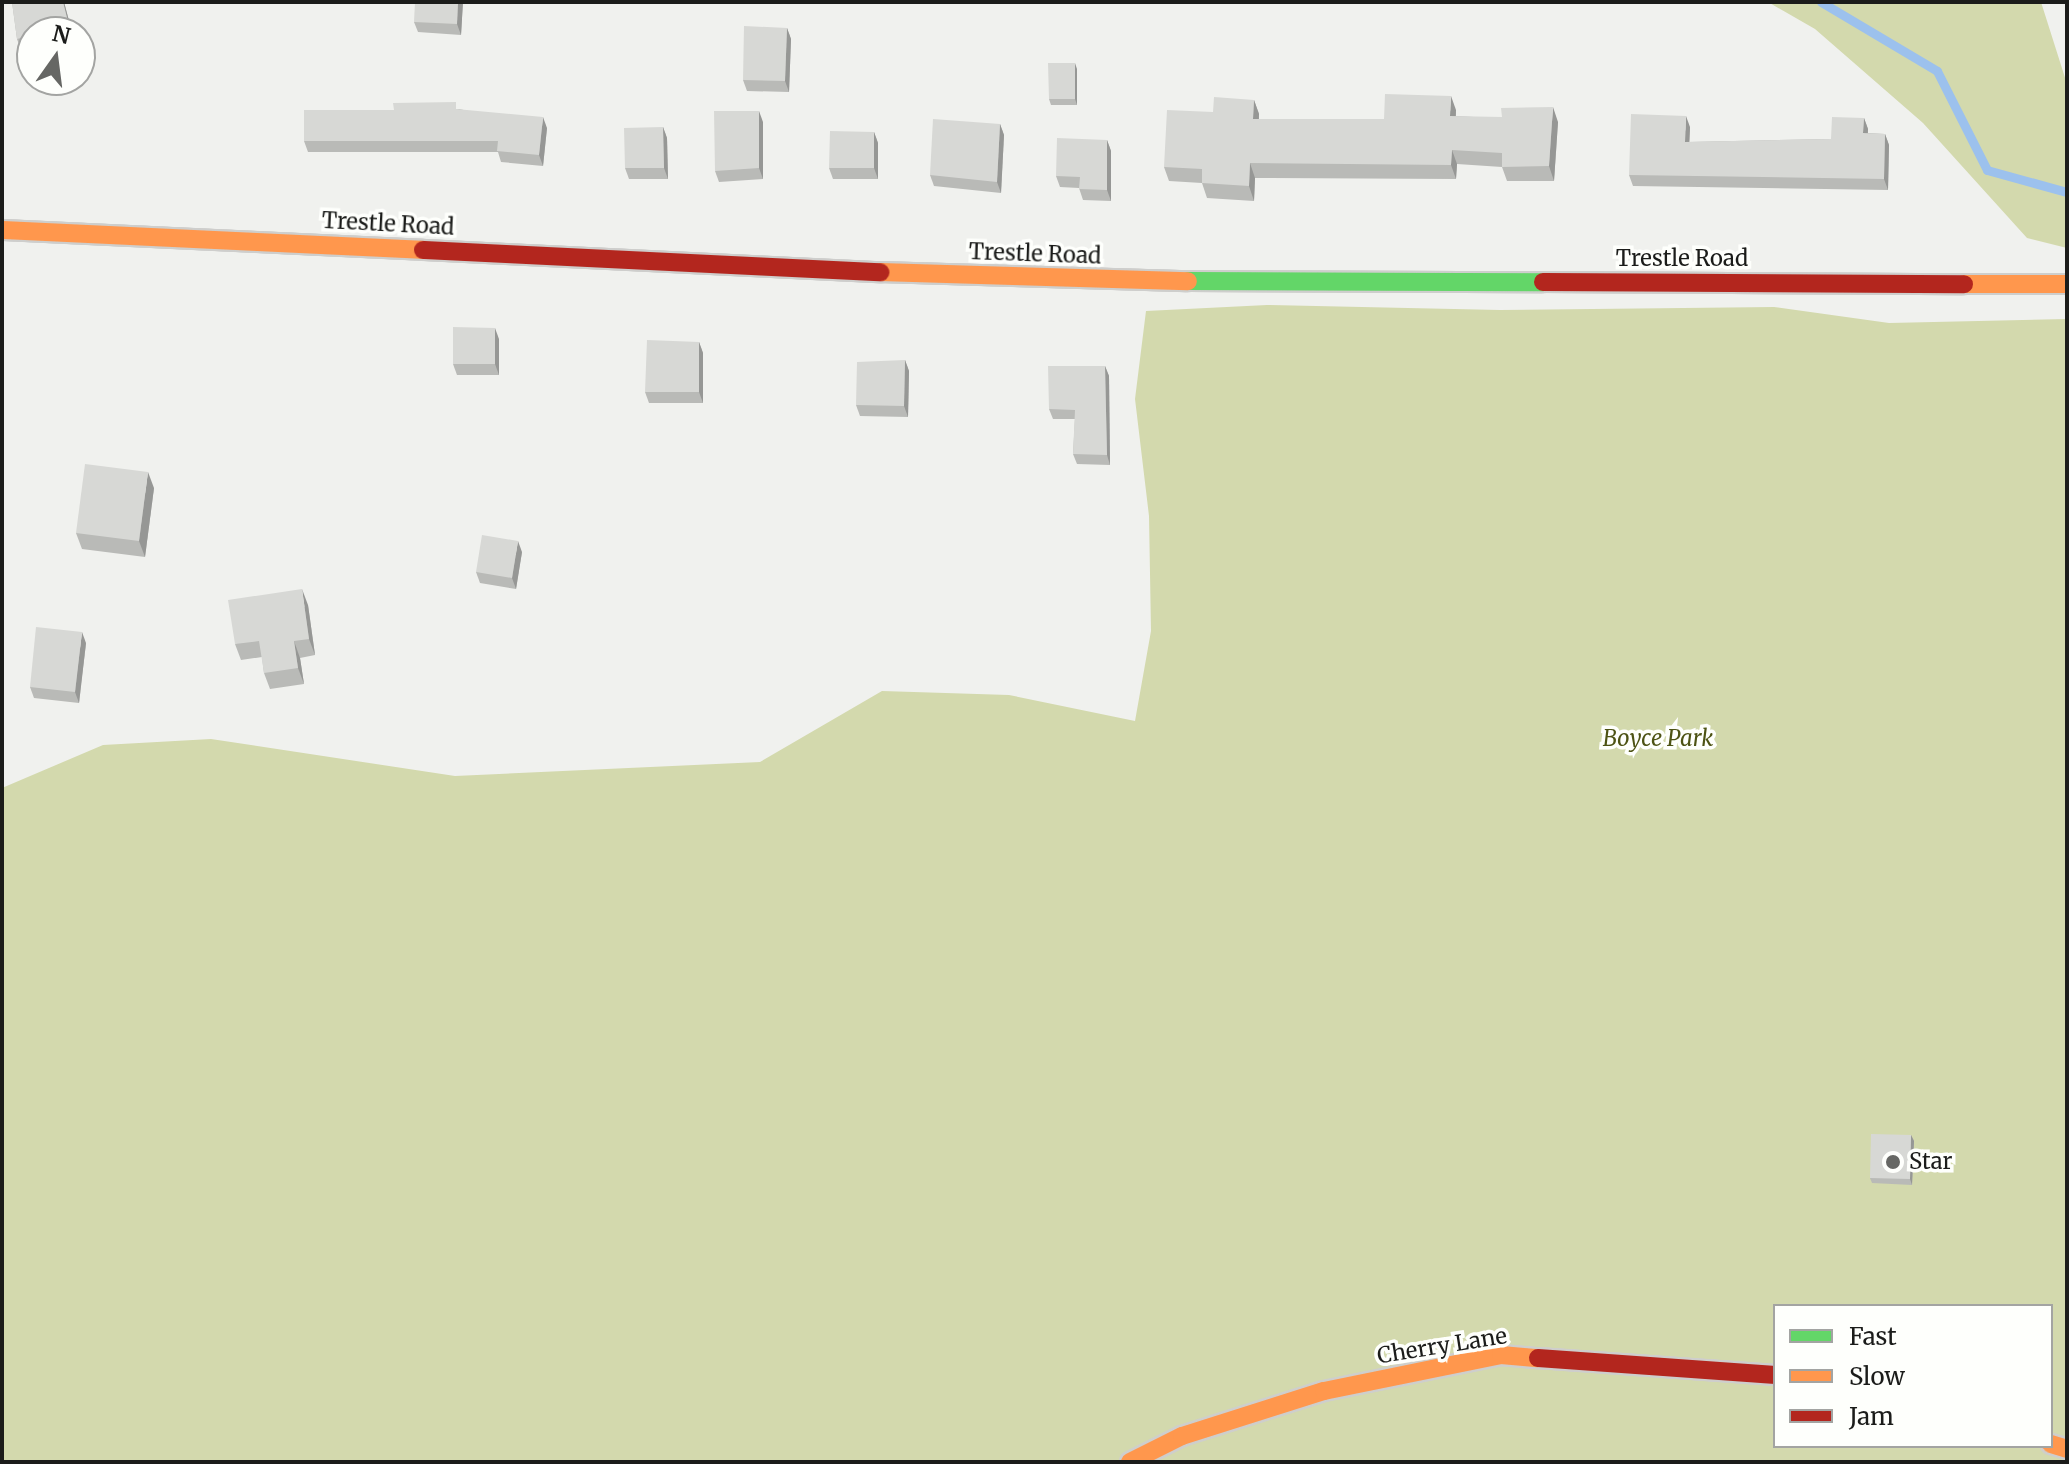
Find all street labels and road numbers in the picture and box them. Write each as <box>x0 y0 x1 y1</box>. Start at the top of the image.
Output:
street label: Trestle Road <box>321 207 455 241</box>
street label: Trestle Road <box>968 238 1102 270</box>
street label: Trestle Road <box>1616 246 1748 272</box>
street label: Cherry Lane <box>1375 1323 1509 1369</box>

